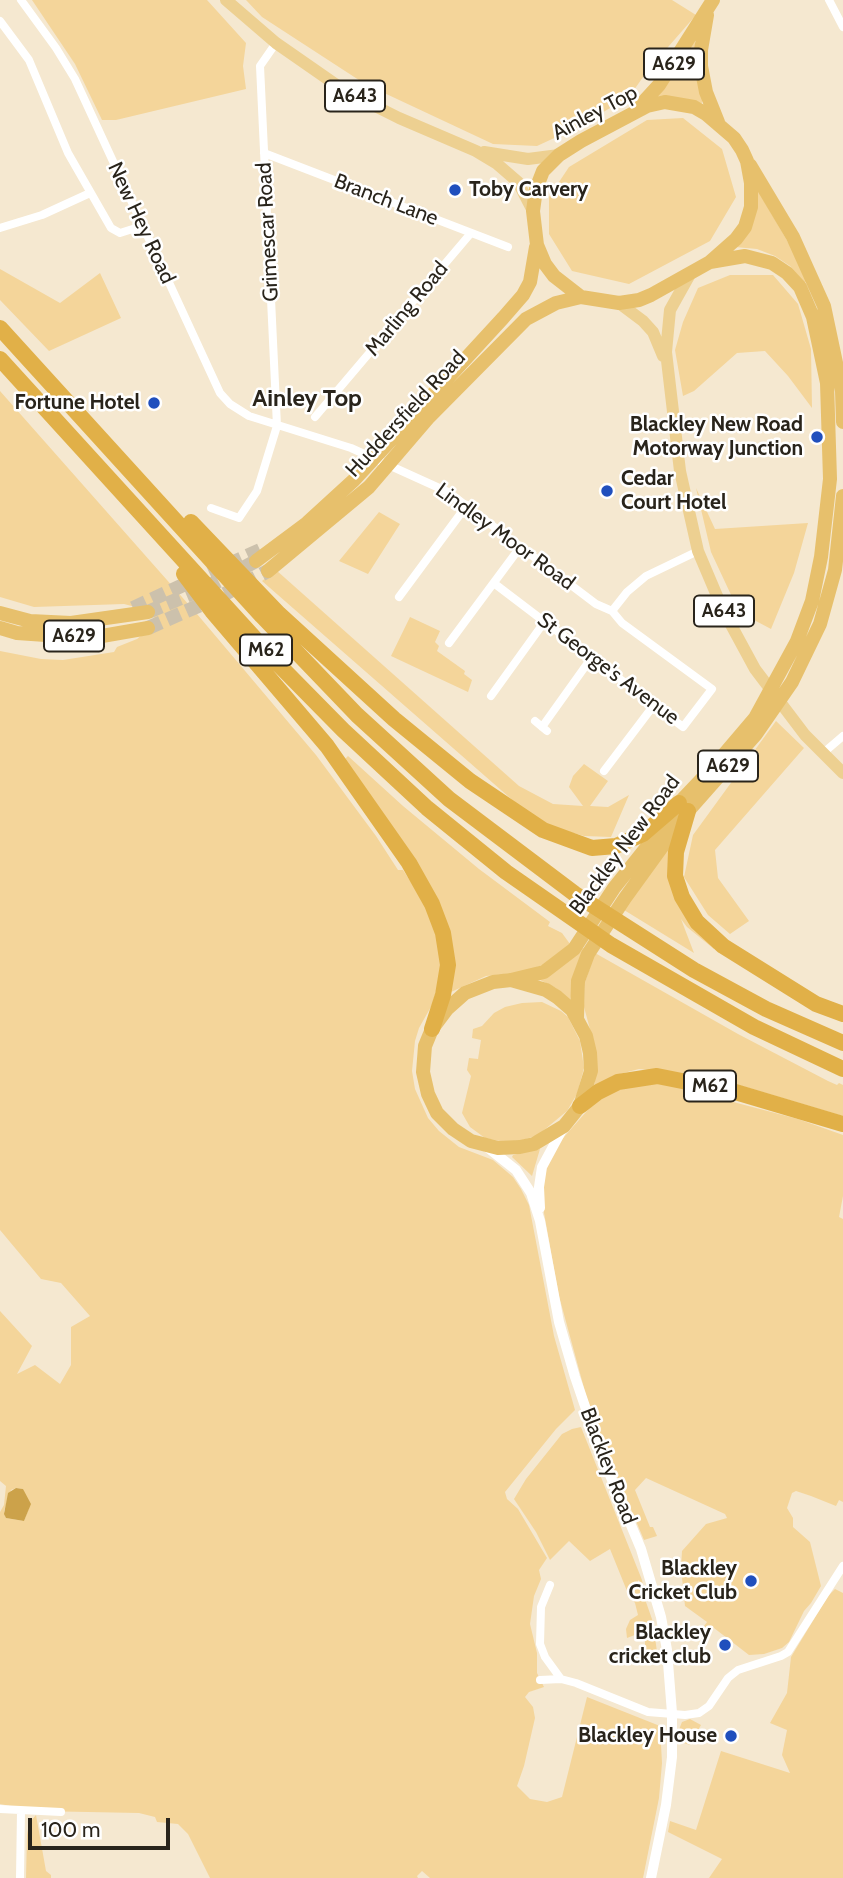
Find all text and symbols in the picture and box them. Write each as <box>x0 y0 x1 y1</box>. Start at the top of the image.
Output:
road number: A629 <box>644 48 704 80</box>
road number: A643 <box>325 80 385 111</box>
street label: Ainley Top <box>548 80 642 146</box>
street label: New Hey Road <box>102 158 180 288</box>
street label: Grimescar Road <box>252 162 284 302</box>
street label: Branch Lane <box>330 169 442 231</box>
place label: Toby Carvery <box>469 177 588 203</box>
marker: Toby Carvery <box>447 182 463 198</box>
street label: Marling Road <box>360 257 454 361</box>
street label: Huddersfield Road <box>341 345 471 483</box>
district label: Ainley Top <box>252 385 362 413</box>
place label: Fortune Hotel <box>14 390 140 416</box>
marker: Fortune Hotel <box>146 395 162 411</box>
place label: Blackley New Road Motorway Junction <box>630 412 803 462</box>
marker: Blackley New Road Motorway Junction <box>809 429 825 445</box>
place label: Cedar Court Hotel <box>621 466 726 516</box>
street label: Lindley Moor Road <box>430 478 580 596</box>
marker: Cedar Court Hotel <box>599 483 615 499</box>
road number: A643 <box>694 596 754 626</box>
street label: St George's Avenue <box>532 608 684 730</box>
road number: A629 <box>44 621 104 652</box>
road number: M62 <box>240 635 292 666</box>
road number: A629 <box>698 750 758 782</box>
street label: Blackley New Road <box>564 770 686 920</box>
road number: M62 <box>684 1070 736 1102</box>
street label: Blackley Road <box>574 1404 642 1528</box>
place label: Blackley Cricket Club <box>628 1556 737 1606</box>
marker: Blackley Cricket Club <box>743 1573 759 1589</box>
place label: Blackley cricket club <box>609 1620 711 1670</box>
marker: Blackley cricket club <box>717 1637 733 1653</box>
place label: Blackley House <box>578 1723 717 1749</box>
marker: Blackley House <box>723 1728 739 1744</box>
scale bar <box>32 1804 173 1848</box>
text: 100 m <box>41 1817 100 1842</box>

